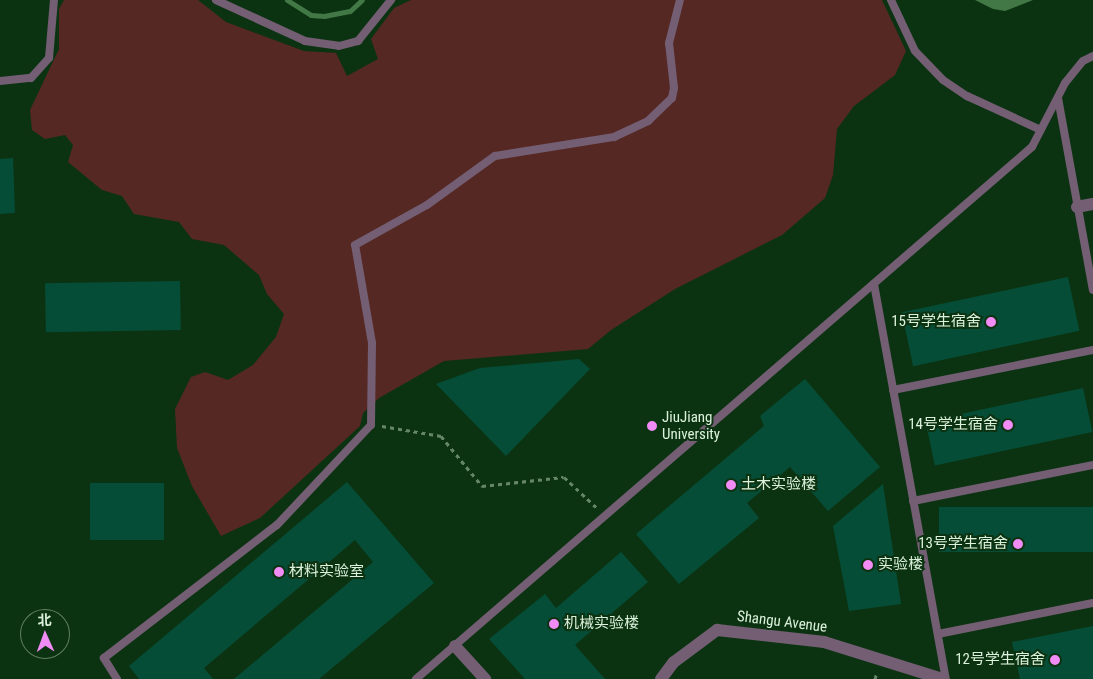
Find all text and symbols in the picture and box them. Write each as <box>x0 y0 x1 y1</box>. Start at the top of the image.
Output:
place label: 15号学生宿舍 <box>891 313 981 331</box>
marker: 15号学生宿舍 <box>985 316 997 328</box>
place label: JiuJiang University <box>662 408 720 443</box>
place label: 14号学生宿舍 <box>908 416 998 434</box>
marker: 14号学生宿舍 <box>1002 419 1014 431</box>
marker: JiuJiang University <box>646 420 658 432</box>
place label: 土木实验楼 <box>741 476 816 494</box>
marker: 土木实验楼 <box>725 479 737 491</box>
place label: 13号学生宿舍 <box>918 535 1008 553</box>
marker: 13号学生宿舍 <box>1012 538 1024 550</box>
place label: 实验楼 <box>878 556 923 574</box>
marker: 实验楼 <box>862 559 874 571</box>
place label: 材料实验室 <box>289 563 364 581</box>
marker: 材料实验室 <box>273 566 285 578</box>
street label: Shangu Avenue <box>736 608 828 636</box>
north arrow <box>20 609 70 659</box>
text: 北 <box>37 612 52 628</box>
place label: 机械实验楼 <box>564 615 639 633</box>
marker: 机械实验楼 <box>548 618 560 630</box>
place label: 12号学生宿舍 <box>955 651 1045 669</box>
marker: 12号学生宿舍 <box>1049 654 1061 666</box>

